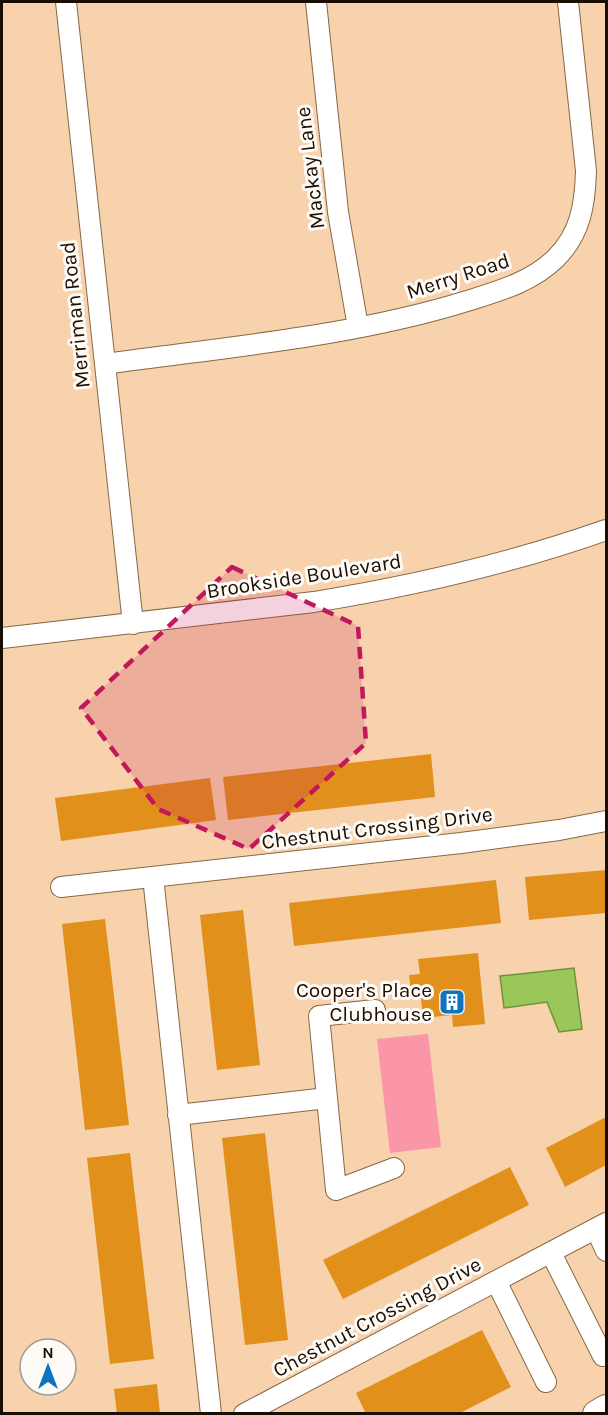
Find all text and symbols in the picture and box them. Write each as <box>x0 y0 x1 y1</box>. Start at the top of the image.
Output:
street label: Mackay Lane <box>291 105 329 231</box>
street label: Merriman Road <box>55 241 95 389</box>
street label: Merry Road <box>403 248 513 304</box>
street label: Brookside Boulevard <box>205 549 403 603</box>
street label: Chestnut Crossing Drive <box>260 802 494 854</box>
place label: Cooper's Place Clubhouse <box>296 978 432 1026</box>
building icon: Cooper's Place Clubhouse <box>437 987 467 1017</box>
street label: Chestnut Crossing Drive <box>269 1252 485 1382</box>
north arrow <box>18 1337 78 1397</box>
text: N <box>42 1343 54 1362</box>

